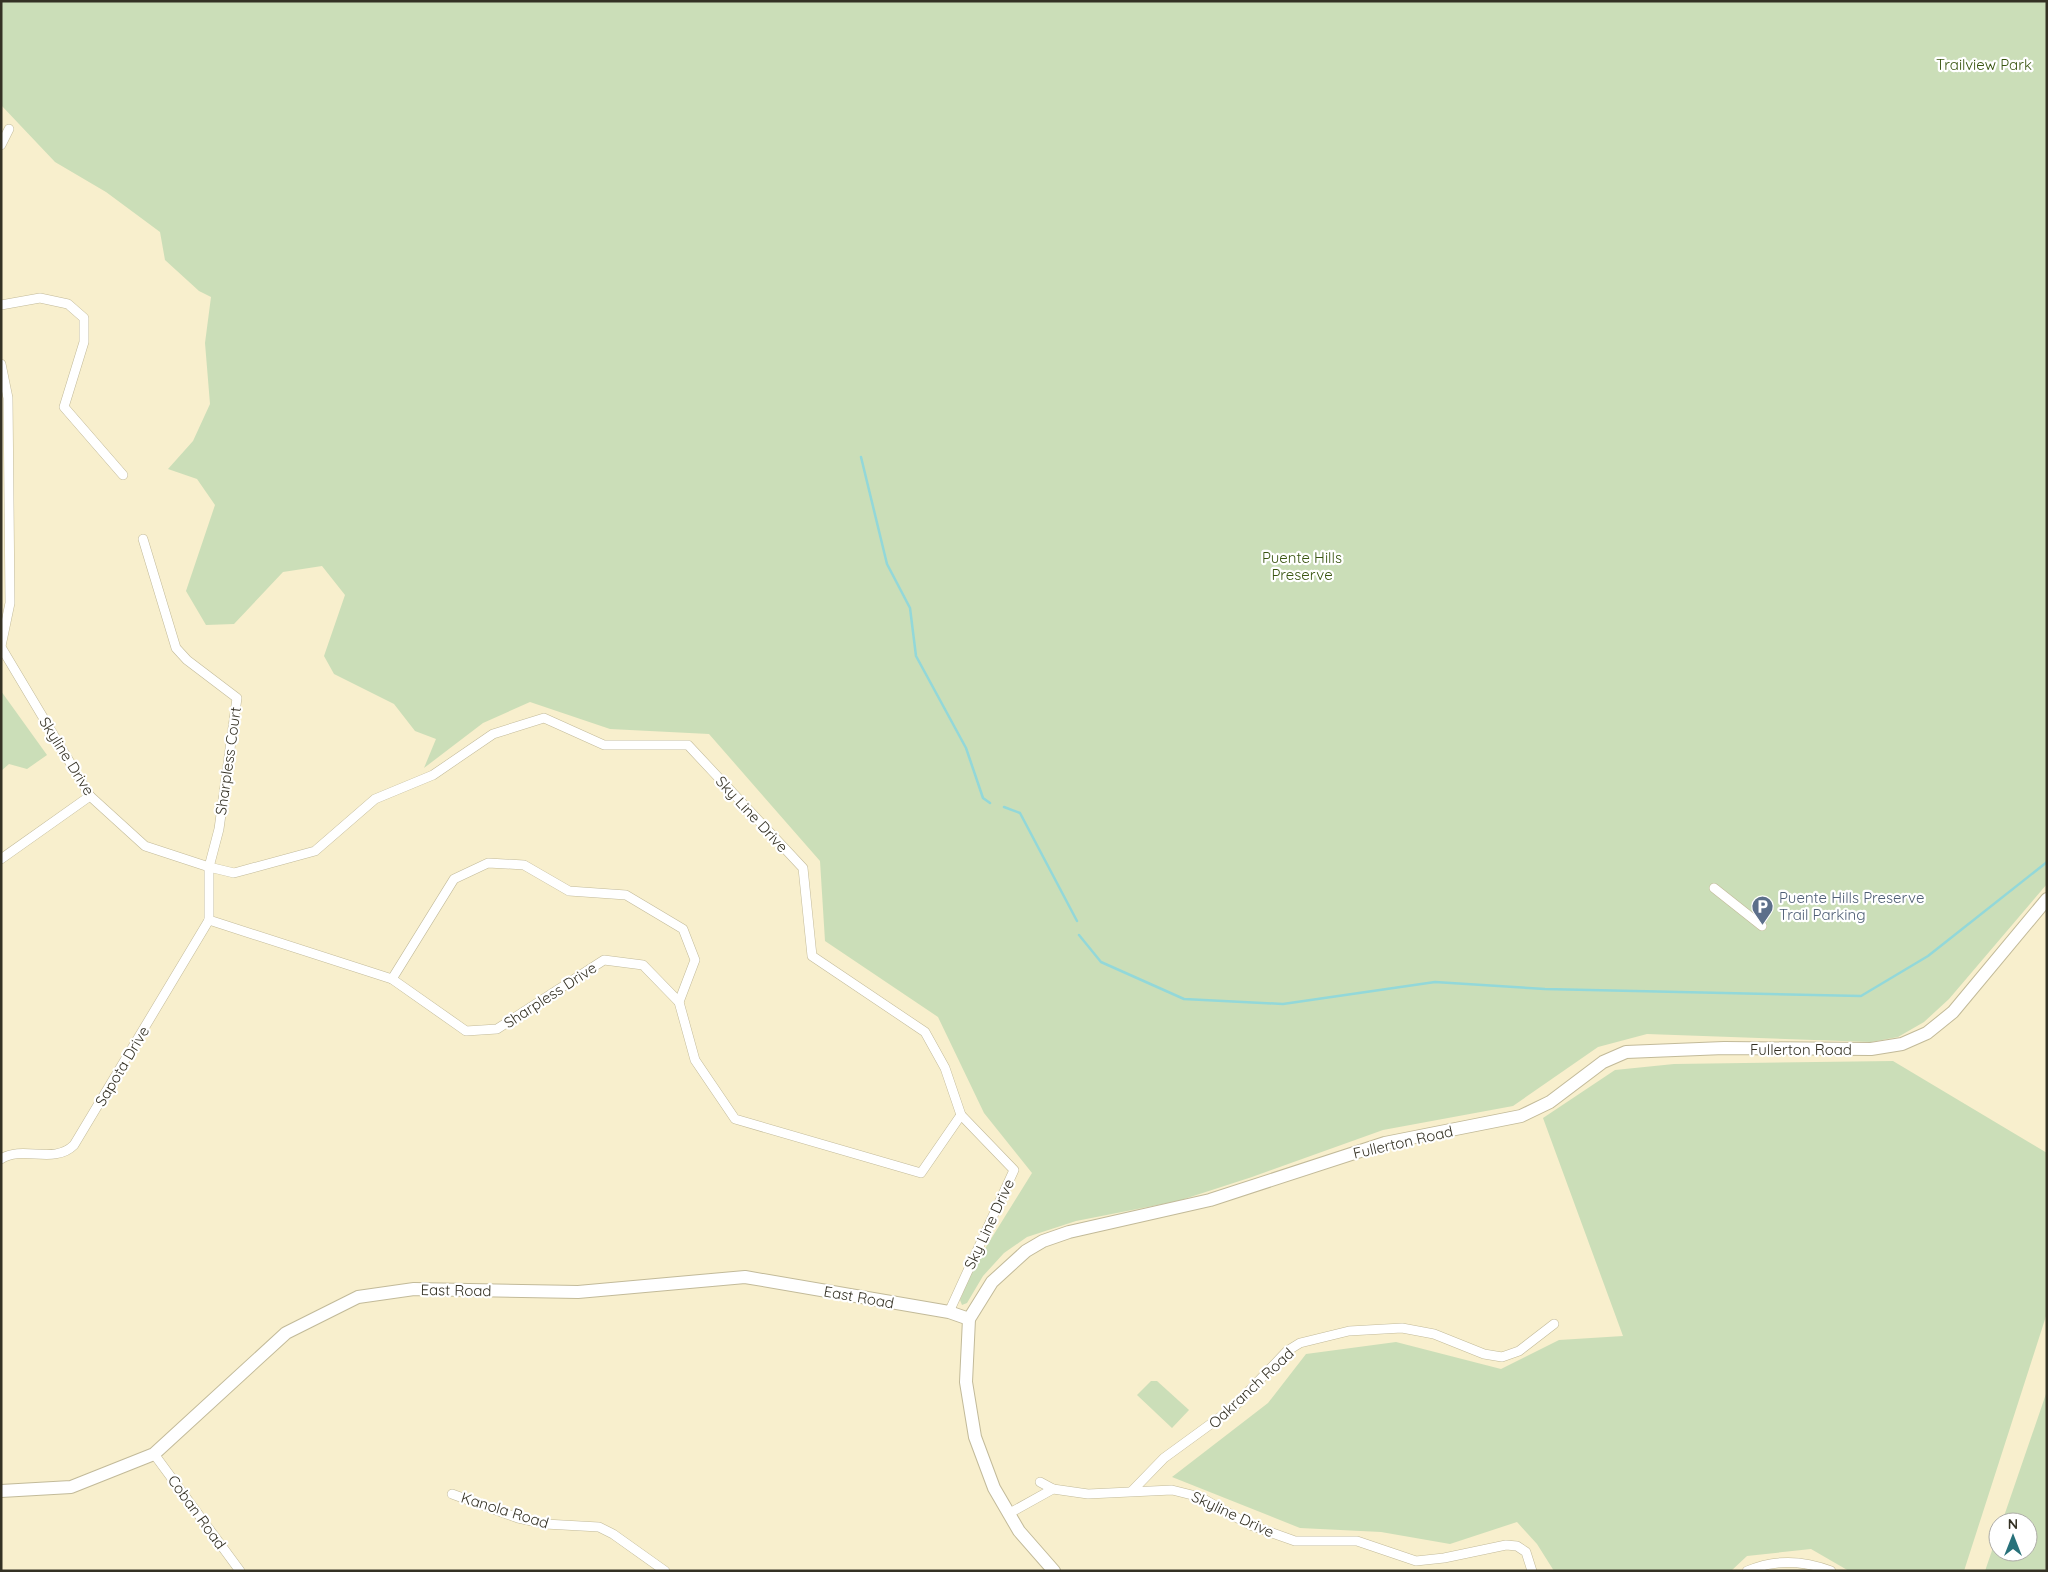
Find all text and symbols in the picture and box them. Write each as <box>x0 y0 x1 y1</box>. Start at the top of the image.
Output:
park label: Trailview Park <box>1936 55 2032 74</box>
park label: Puente Hills Preserve <box>1262 548 1342 584</box>
street label: Sharpless Court <box>211 706 245 816</box>
street label: Skyline Drive <box>35 713 99 799</box>
street label: Sky Line Drive <box>712 772 792 856</box>
place label: Puente Hills Preserve Trail Parking <box>1779 888 1924 924</box>
parking icon: Puente Hills Preserve Trail Parking <box>1751 894 1775 925</box>
street label: Sharpless Drive <box>500 958 600 1032</box>
street label: Sapota Drive <box>91 1023 153 1109</box>
street label: Fullerton Road <box>1750 1040 1852 1059</box>
street label: Fullerton Road <box>1351 1121 1455 1163</box>
street label: Sky Line Drive <box>960 1176 1018 1272</box>
street label: East Road <box>420 1280 492 1300</box>
street label: East Road <box>822 1281 896 1313</box>
street label: Oakranch Road <box>1204 1344 1298 1432</box>
street label: Coban Road <box>164 1471 230 1553</box>
street label: Skyline Drive <box>1189 1487 1277 1541</box>
street label: Kanola Road <box>459 1488 551 1532</box>
north arrow <box>1988 1512 2038 1562</box>
text: N <box>2008 1515 2018 1533</box>

